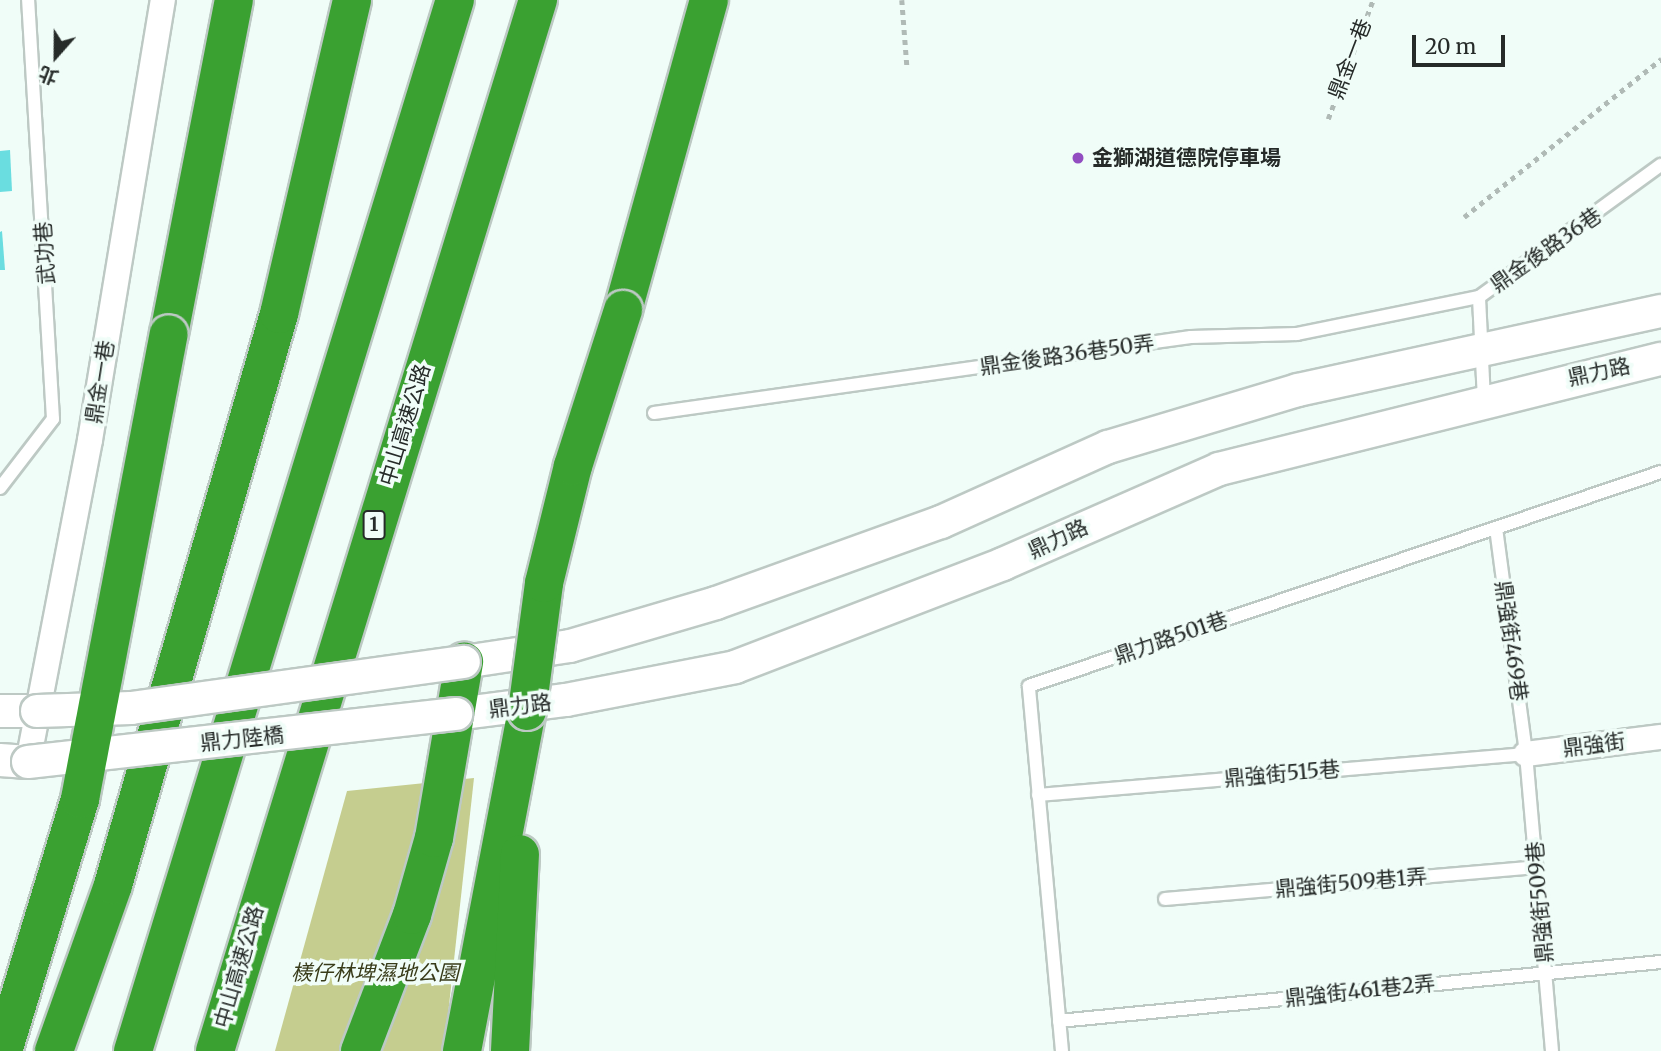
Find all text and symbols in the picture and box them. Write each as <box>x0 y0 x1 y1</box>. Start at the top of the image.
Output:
street label: 鼎金一巷 <box>1323 15 1377 103</box>
north arrow <box>21 21 91 91</box>
scale bar <box>1416 21 1509 65</box>
text: 20 m <box>1425 33 1476 60</box>
text: 北 <box>35 61 62 90</box>
place label: 金獅湖道德院停車場 <box>1092 145 1281 171</box>
marker: 金獅湖道德院停車場 <box>1070 150 1086 166</box>
street label: 鼎金後路36巷 <box>1486 203 1606 297</box>
street label: 武功巷 <box>30 221 60 285</box>
street label: 鼎金後路36巷50弄 <box>978 330 1156 380</box>
street label: 鼎金一巷 <box>81 339 119 425</box>
street label: 鼎力路 <box>1566 353 1632 391</box>
street label: 中山高速公路 <box>375 361 435 489</box>
road number: 1 <box>362 510 386 540</box>
street label: 鼎力路 <box>1024 514 1092 564</box>
street label: 鼎強街469巷 <box>1490 579 1532 703</box>
street label: 鼎力路501巷 <box>1111 607 1231 669</box>
street label: 鼎力路 <box>487 690 553 722</box>
street label: 鼎力陸橋 <box>199 722 285 756</box>
street label: 鼎強街 <box>1561 729 1627 761</box>
street label: 鼎強街515巷 <box>1223 756 1341 792</box>
street label: 鼎強街509巷 <box>1522 840 1558 964</box>
street label: 鼎強街509巷1弄 <box>1274 864 1428 902</box>
street label: 中山高速公路 <box>210 903 268 1031</box>
park label: 檨仔林埤濕地公園 <box>291 960 459 986</box>
street label: 鼎強街461巷2弄 <box>1284 971 1436 1011</box>

